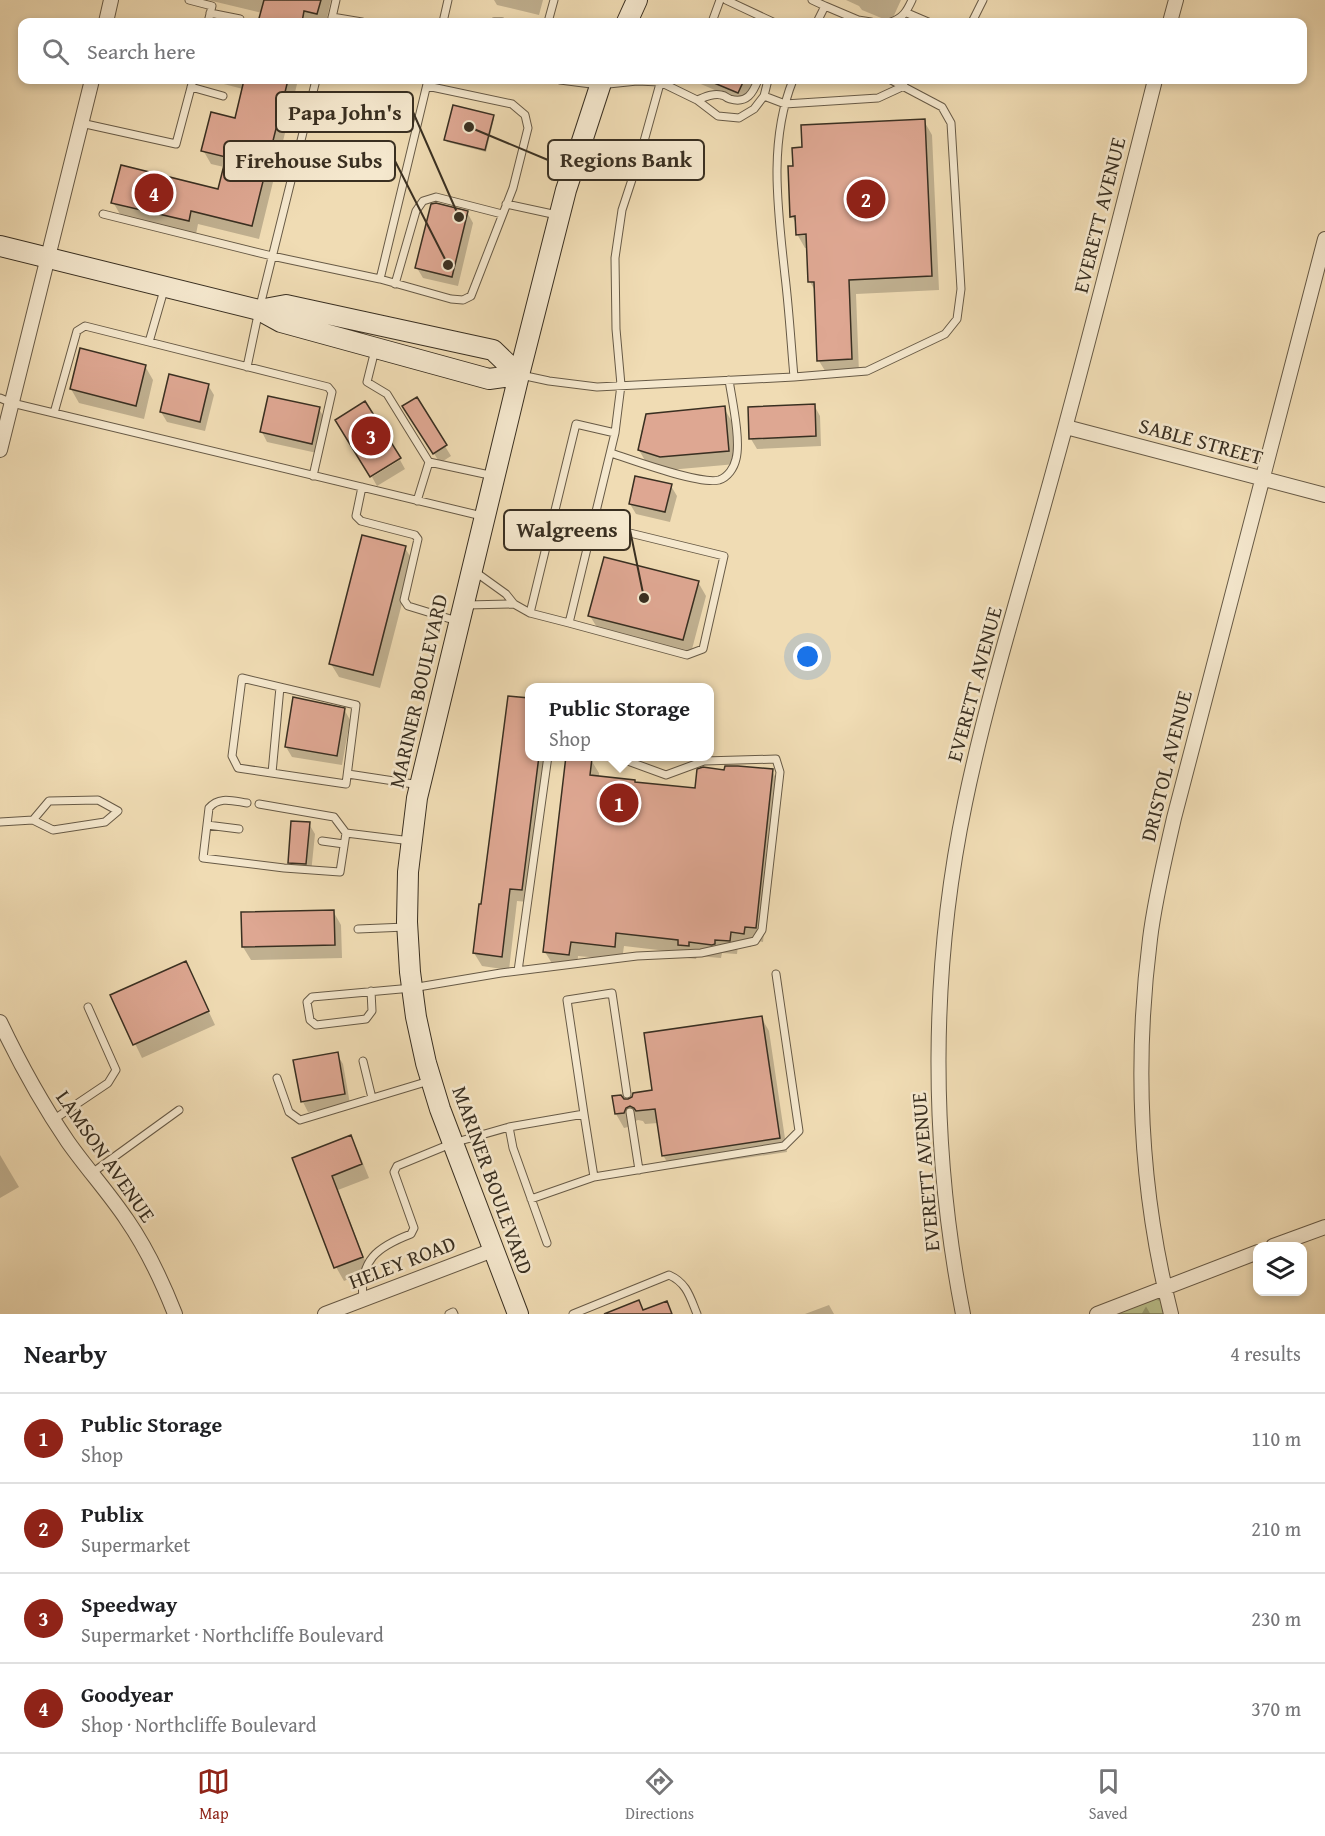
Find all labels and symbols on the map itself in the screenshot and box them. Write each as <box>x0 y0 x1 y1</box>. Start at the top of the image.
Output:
callout: Papa John's <box>276 92 413 132</box>
text: Papa John's <box>288 96 402 128</box>
street label: EVERETT AVENUE <box>1065 133 1133 296</box>
callout: Regions Bank <box>548 140 704 180</box>
callout: Firehouse Subs <box>224 141 395 181</box>
text: Regions Bank <box>560 143 693 175</box>
text: Firehouse Subs <box>236 144 382 176</box>
pin: 4 <box>134 170 174 216</box>
pin: 2 <box>846 176 886 222</box>
street label: SABLE STREET <box>1135 410 1267 473</box>
pin: 3 <box>352 414 391 458</box>
callout: Walgreens <box>504 510 630 550</box>
text: Walgreens <box>516 513 618 545</box>
street label: MARINER BOULEVARD <box>381 591 455 791</box>
street label: EVERETT AVENUE <box>938 603 1010 765</box>
your location <box>793 642 822 671</box>
street label: DRISTOL AVENUE <box>1132 687 1200 845</box>
pin: 1 <box>600 780 638 826</box>
street label: MARINER BOULEVARD <box>445 1082 541 1278</box>
street label: LAMSON AVENUE <box>49 1084 163 1229</box>
street label: EVERETT AVENUE <box>903 1091 947 1253</box>
street label: HELEY ROAD <box>344 1227 460 1297</box>

